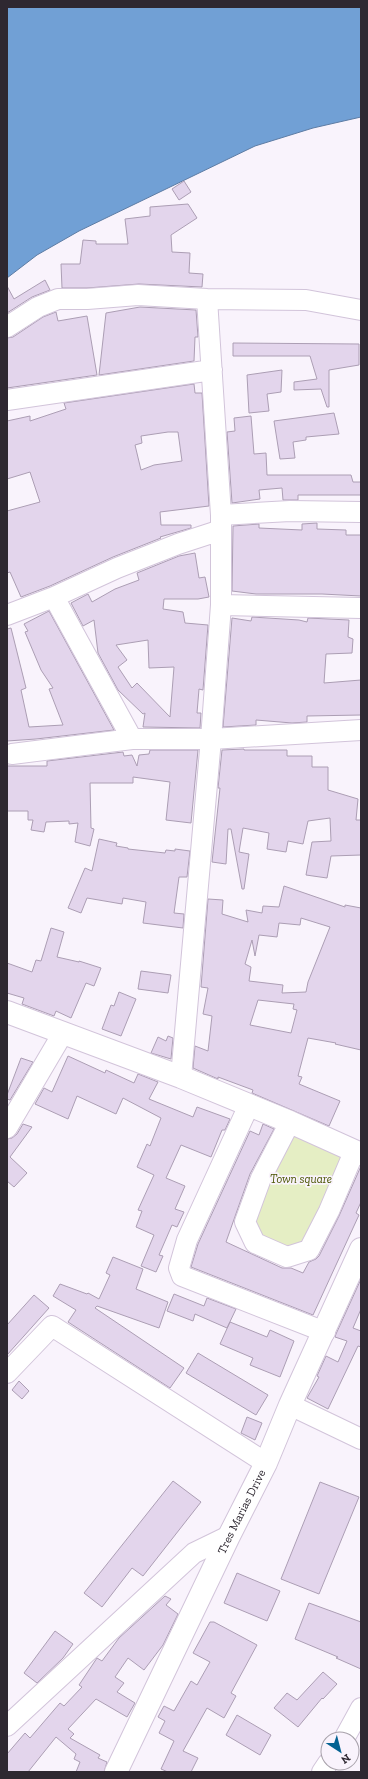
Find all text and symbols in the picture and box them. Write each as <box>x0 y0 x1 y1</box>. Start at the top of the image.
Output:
park label: Town square <box>270 1172 332 1186</box>
street label: Tres Marias Drive <box>214 1467 269 1556</box>
north arrow <box>320 1731 360 1771</box>
text: N <box>338 1751 353 1767</box>

